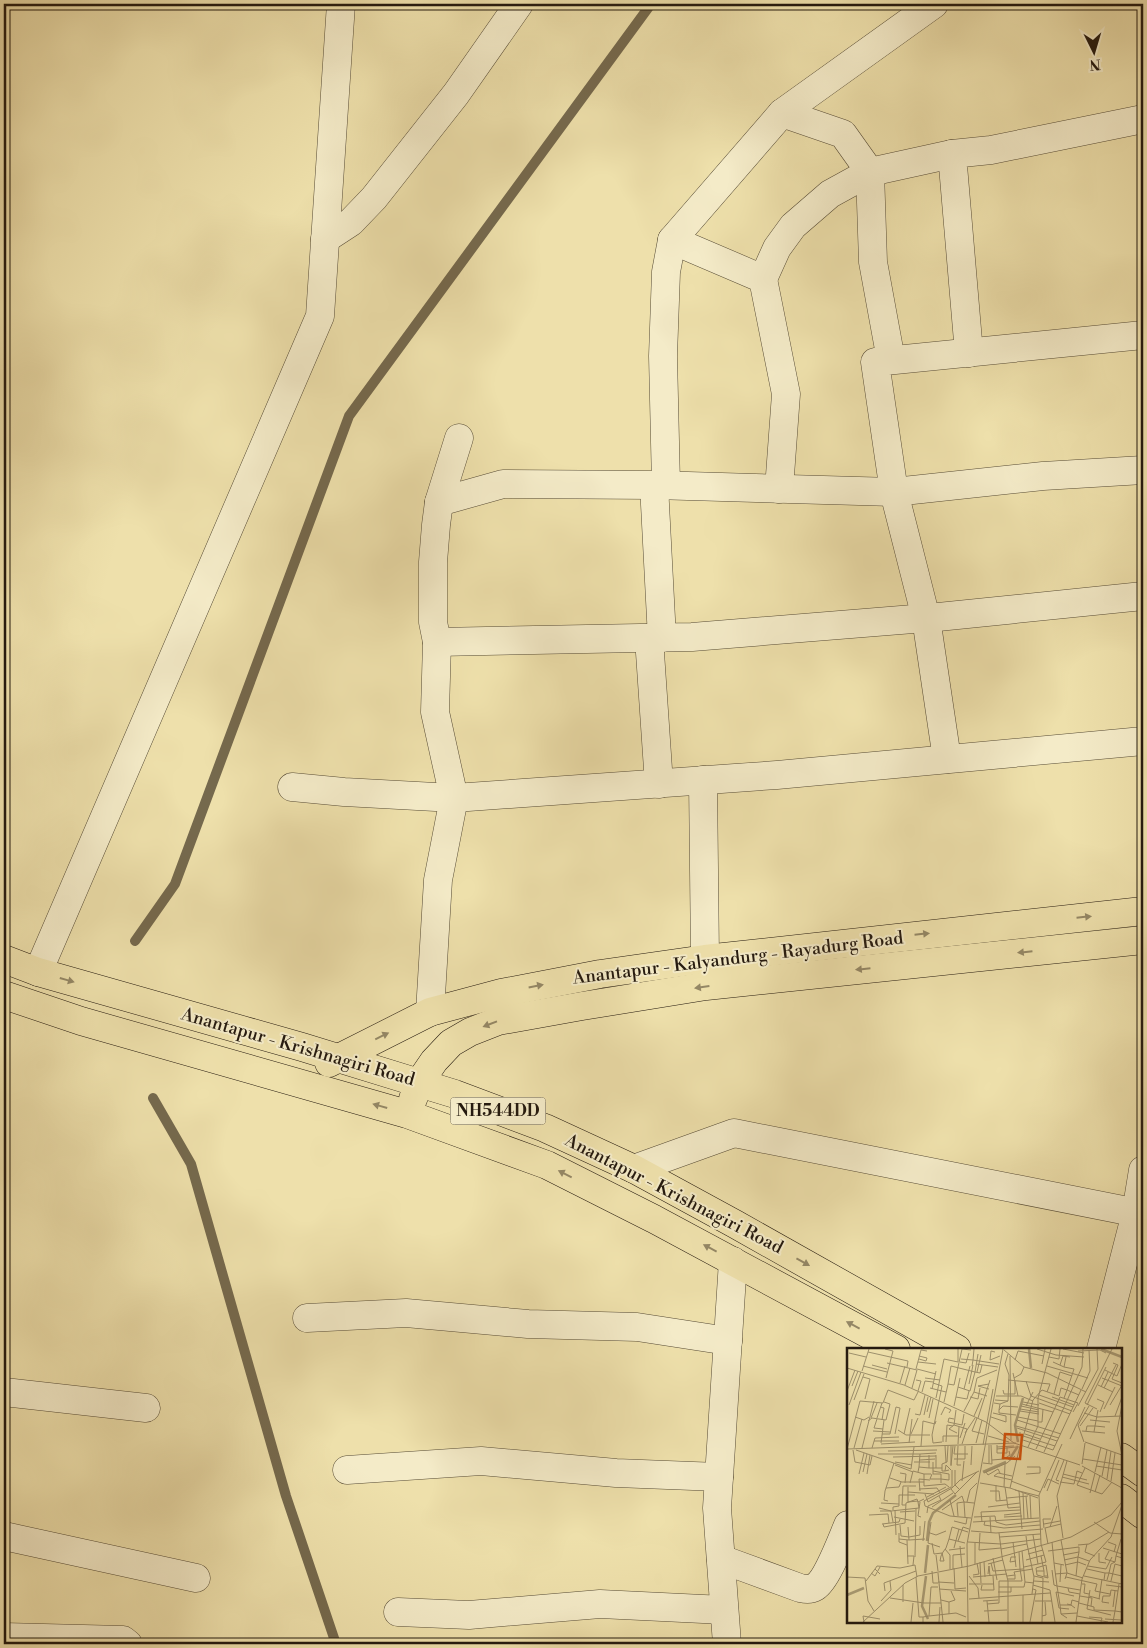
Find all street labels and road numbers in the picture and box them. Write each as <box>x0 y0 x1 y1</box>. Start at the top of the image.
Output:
street label: Anantapur - Kalyandurg - Rayadurg Road <box>570 926 905 990</box>
street label: Anantapur - Krishnagiri Road <box>178 1002 418 1092</box>
road number: NH544DD <box>450 1098 546 1124</box>
street label: Anantapur - Krishnagiri Road <box>560 1128 788 1260</box>

